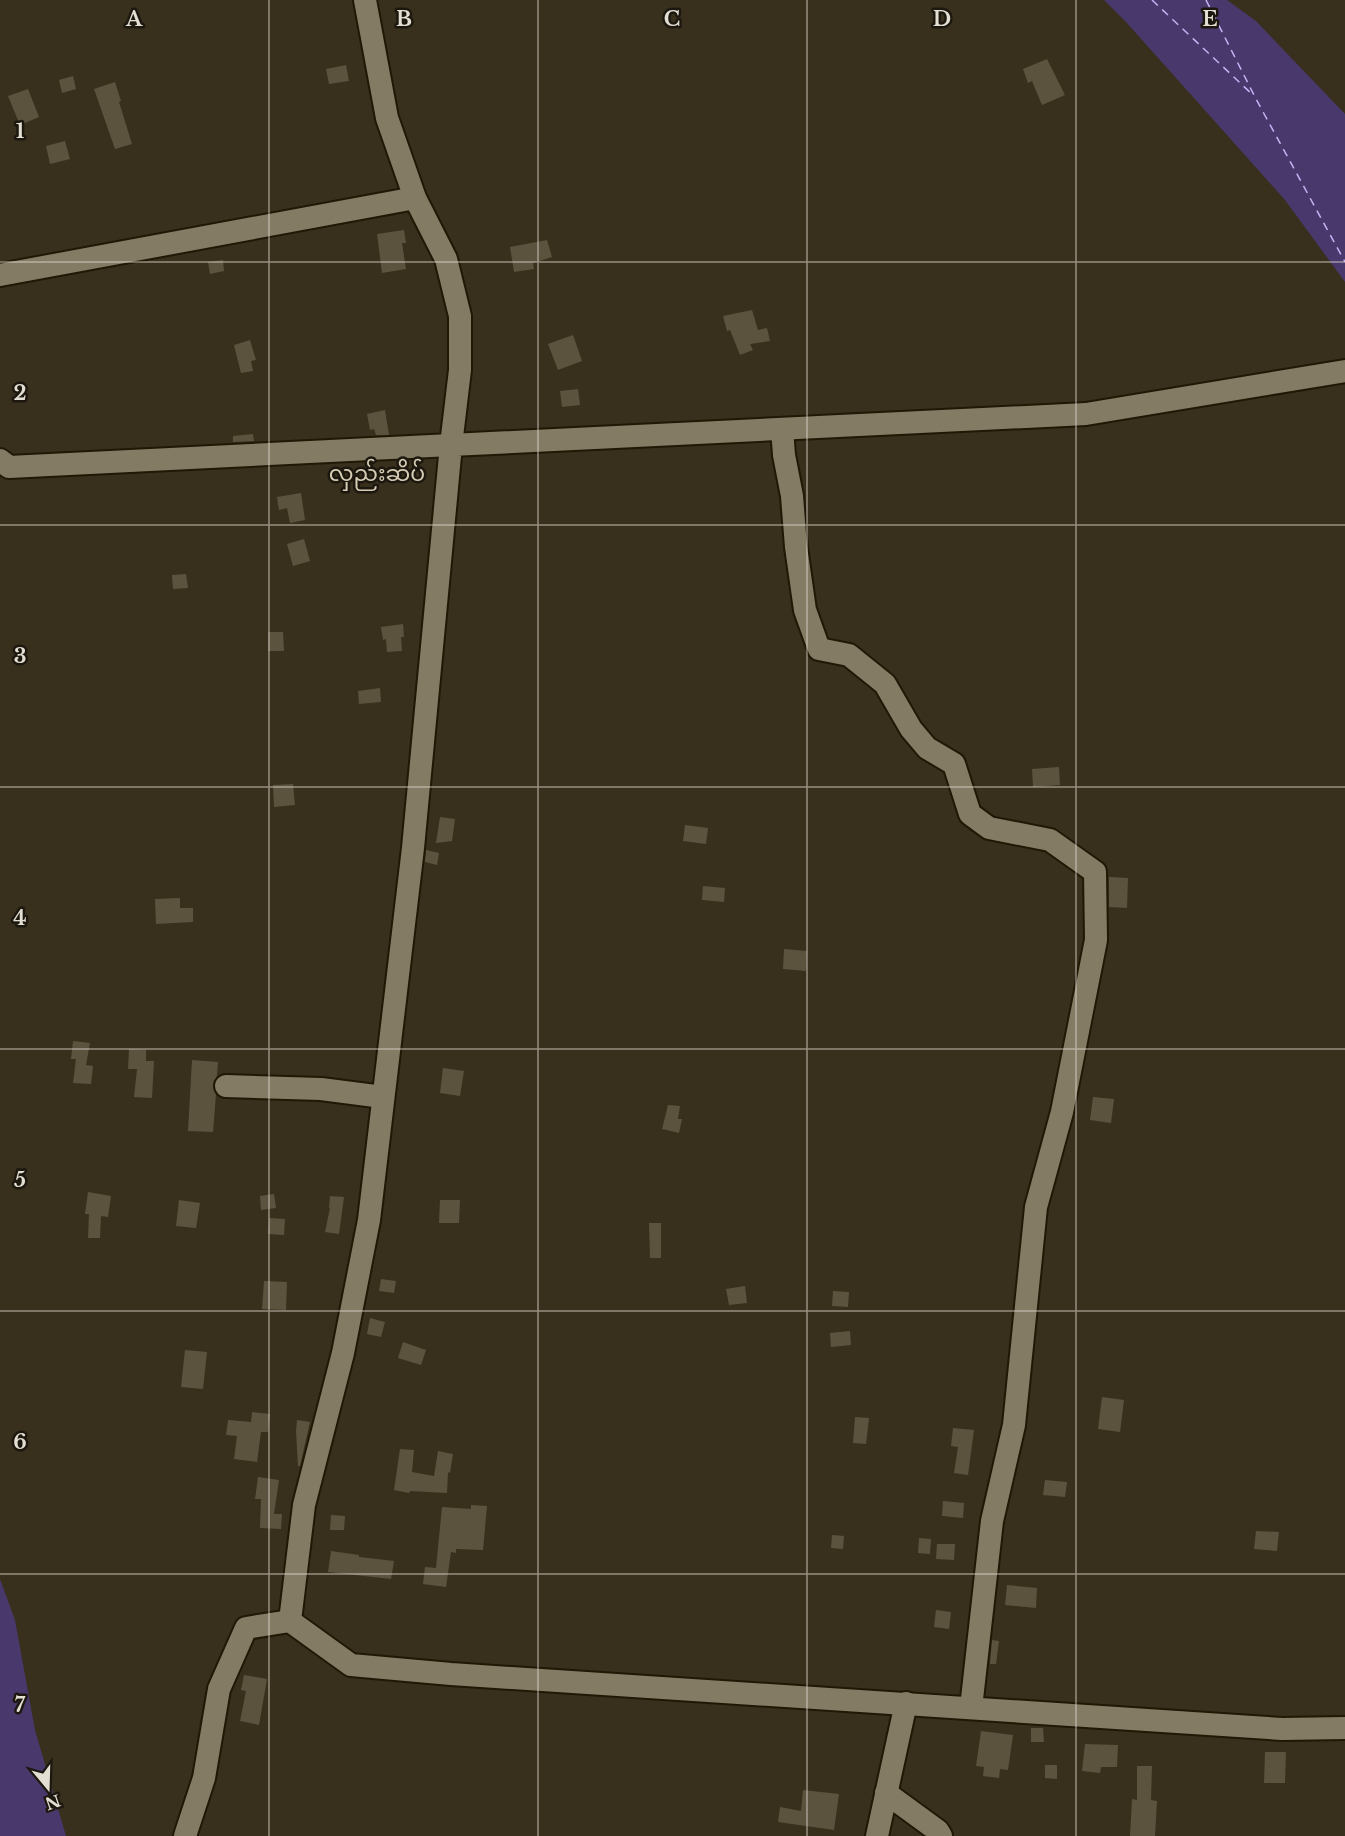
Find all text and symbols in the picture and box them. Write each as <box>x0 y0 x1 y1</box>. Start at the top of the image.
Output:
text: A <box>125 7 143 31</box>
text: B <box>396 7 412 31</box>
text: C <box>664 7 680 31</box>
text: D <box>933 7 951 31</box>
text: E <box>1202 7 1218 31</box>
text: 1 <box>16 119 25 143</box>
text: 2 <box>13 381 27 405</box>
district label: လှည်းဆိပ် <box>329 458 425 491</box>
text: 3 <box>14 644 26 668</box>
text: 4 <box>13 906 27 930</box>
text: 5 <box>14 1168 26 1192</box>
text: 6 <box>13 1430 27 1454</box>
text: 7 <box>15 1693 26 1717</box>
north arrow <box>18 1758 78 1818</box>
text: N <box>43 1790 63 1814</box>

